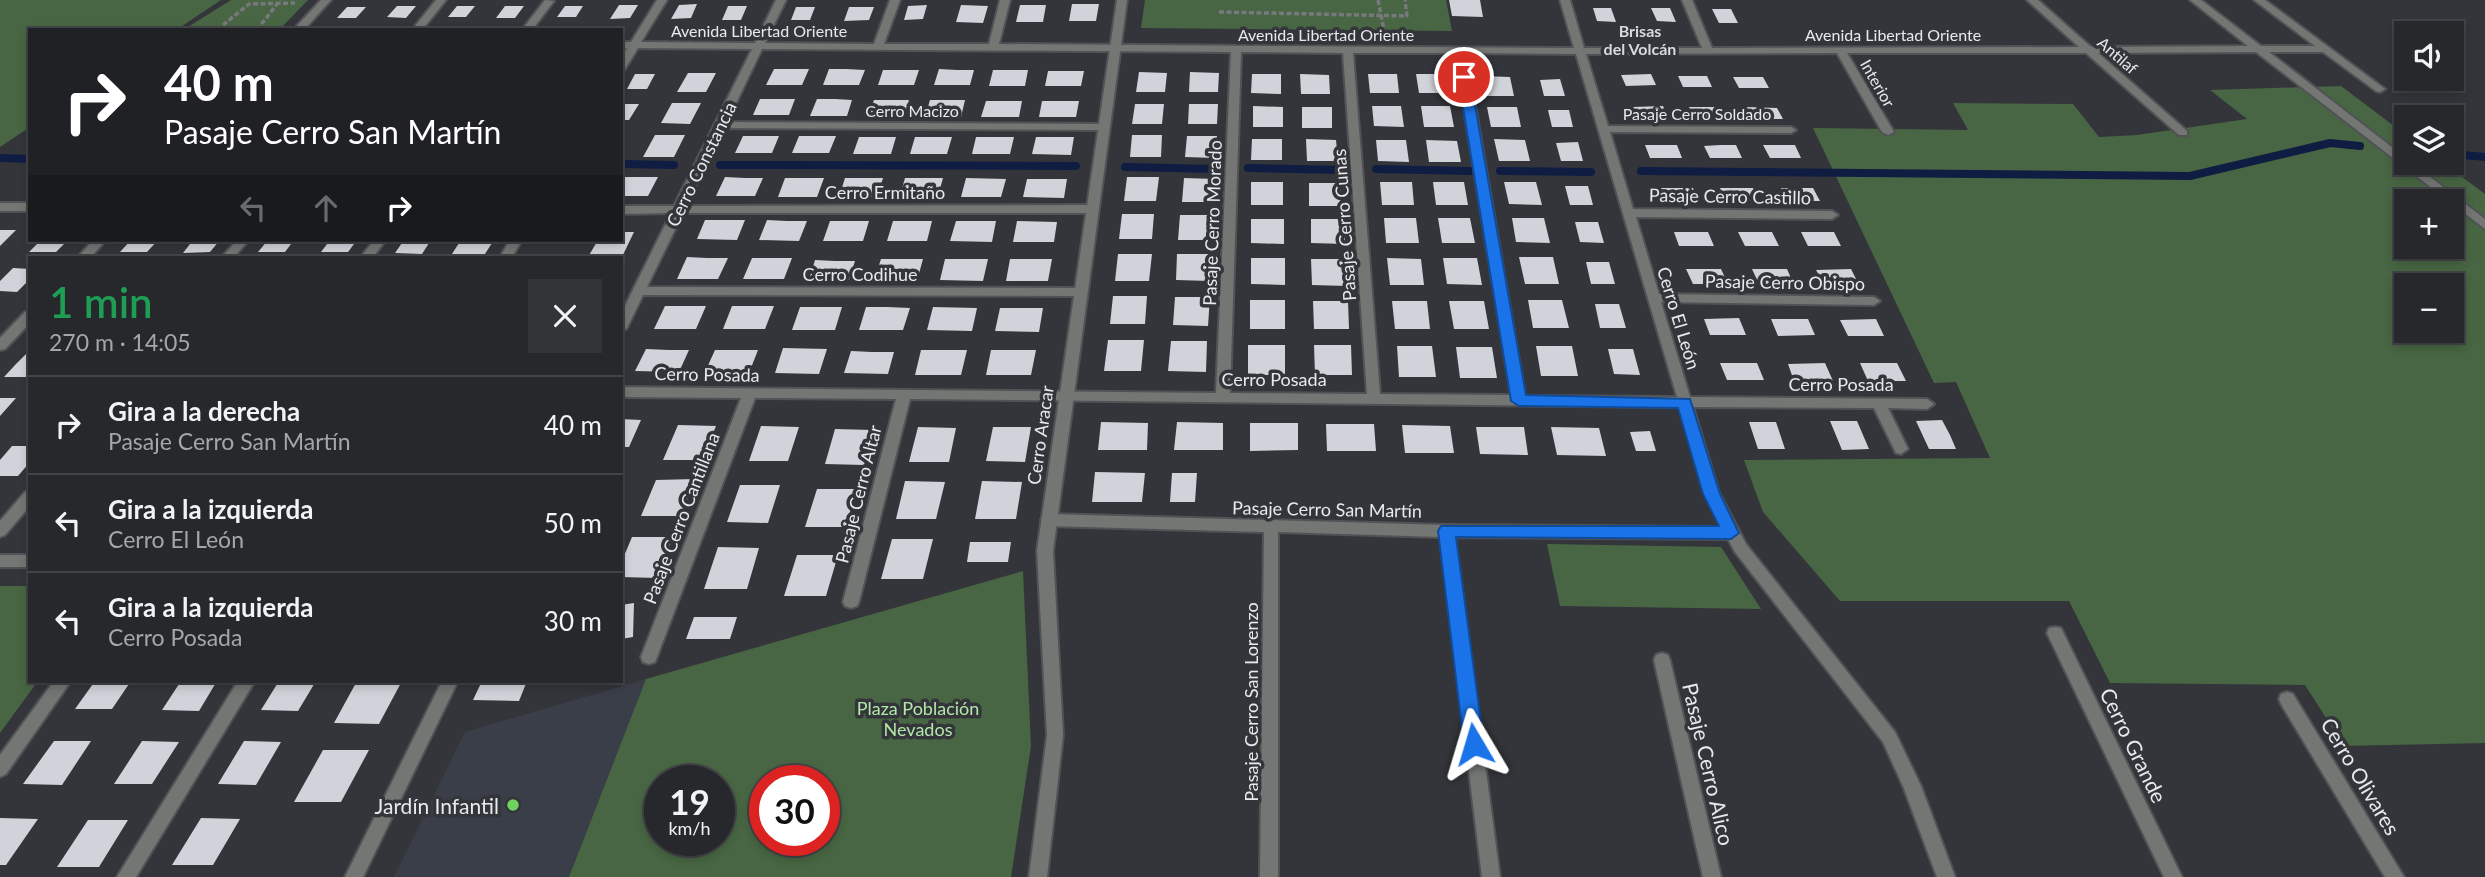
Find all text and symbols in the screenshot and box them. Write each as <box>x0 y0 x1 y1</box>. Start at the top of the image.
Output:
street label: Avenida Libertad Oriente <box>671 21 847 40</box>
district label: Brisas del Volcán <box>1604 21 1676 58</box>
map controls <box>2394 21 2464 343</box>
button: sound <box>2394 21 2464 91</box>
street label: Avenida Libertad Oriente <box>1238 25 1414 44</box>
street label: Avenida Libertad Oriente <box>1805 25 1981 44</box>
street label: Antilaf <box>2094 33 2142 78</box>
pin <box>1434 47 1494 107</box>
text: 40 m <box>164 53 274 111</box>
icon: right <box>49 56 140 147</box>
street label: Interior <box>1857 56 1899 110</box>
icon: arrive <box>1445 58 1483 96</box>
street label: Cerro Constancia <box>661 98 741 230</box>
street label: Cerro Macizo <box>865 101 959 120</box>
street label: Pasaje Cerro Soldado <box>1623 104 1771 123</box>
button: layers <box>2394 105 2464 175</box>
text: Pasaje Cerro San Martín <box>164 112 501 151</box>
street label: Pasaje Cerro Morado <box>1198 140 1226 306</box>
street label: Pasaje Cerro Cunas <box>1328 148 1360 302</box>
street label: Cerro Ermitaño <box>825 181 945 203</box>
street label: Pasaje Cerro Castillo <box>1649 184 1811 208</box>
icon: left <box>234 189 272 227</box>
icon: ahead <box>307 189 345 227</box>
icon: right <box>380 189 418 227</box>
button: + <box>2394 189 2464 259</box>
street label: Cerro Codihue <box>803 263 917 285</box>
street label: Cerro El León <box>1653 264 1705 372</box>
street label: Pasaje Cerro Obispo <box>1705 270 1865 294</box>
button: − <box>2394 273 2464 343</box>
text: 1 min <box>49 277 153 327</box>
button: close <box>528 279 602 353</box>
text: 270 m · 14:05 <box>49 328 191 356</box>
street label: Cerro Posada <box>654 362 760 386</box>
street label: Cerro Posada <box>1221 368 1327 390</box>
street label: Cerro Posada <box>1788 373 1894 395</box>
street label: Cerro Aracar <box>1022 384 1058 486</box>
text: Gira a la derecha <box>108 395 300 427</box>
icon: right <box>49 406 87 444</box>
text: 40 m <box>544 409 602 441</box>
street label: Pasaje Cerro Altar <box>830 422 886 565</box>
text: Pasaje Cerro San Martín <box>108 427 351 455</box>
street label: Pasaje Cerro Cantillana <box>638 429 724 607</box>
text: Gira a la izquierda <box>108 493 314 525</box>
street label: Pasaje Cerro San Martín <box>1232 496 1422 522</box>
icon: left <box>49 504 87 542</box>
text: 50 m <box>544 507 602 539</box>
text: Cerro El León <box>108 525 244 553</box>
text: Gira a la izquierda <box>108 591 314 623</box>
icon: left <box>49 602 87 640</box>
street label: Pasaje Cerro San Lorenzo <box>1240 602 1262 802</box>
text: 30 m <box>544 605 602 637</box>
text: Cerro Posada <box>108 623 242 651</box>
street label: Pasaje Cerro Alico <box>1678 680 1740 848</box>
street label: Cerro Grande <box>2095 683 2173 807</box>
park label: Plaza Población Nevados <box>857 697 979 740</box>
position arrow <box>1437 707 1511 781</box>
street label: Cerro Olivares <box>2316 713 2406 839</box>
speed limit sign: 30 <box>749 765 840 856</box>
text: 19 <box>669 780 710 822</box>
place label: Jardín Infantil <box>375 793 499 818</box>
marker: Jardín Infantil <box>505 797 521 813</box>
text: km/h <box>668 817 711 839</box>

